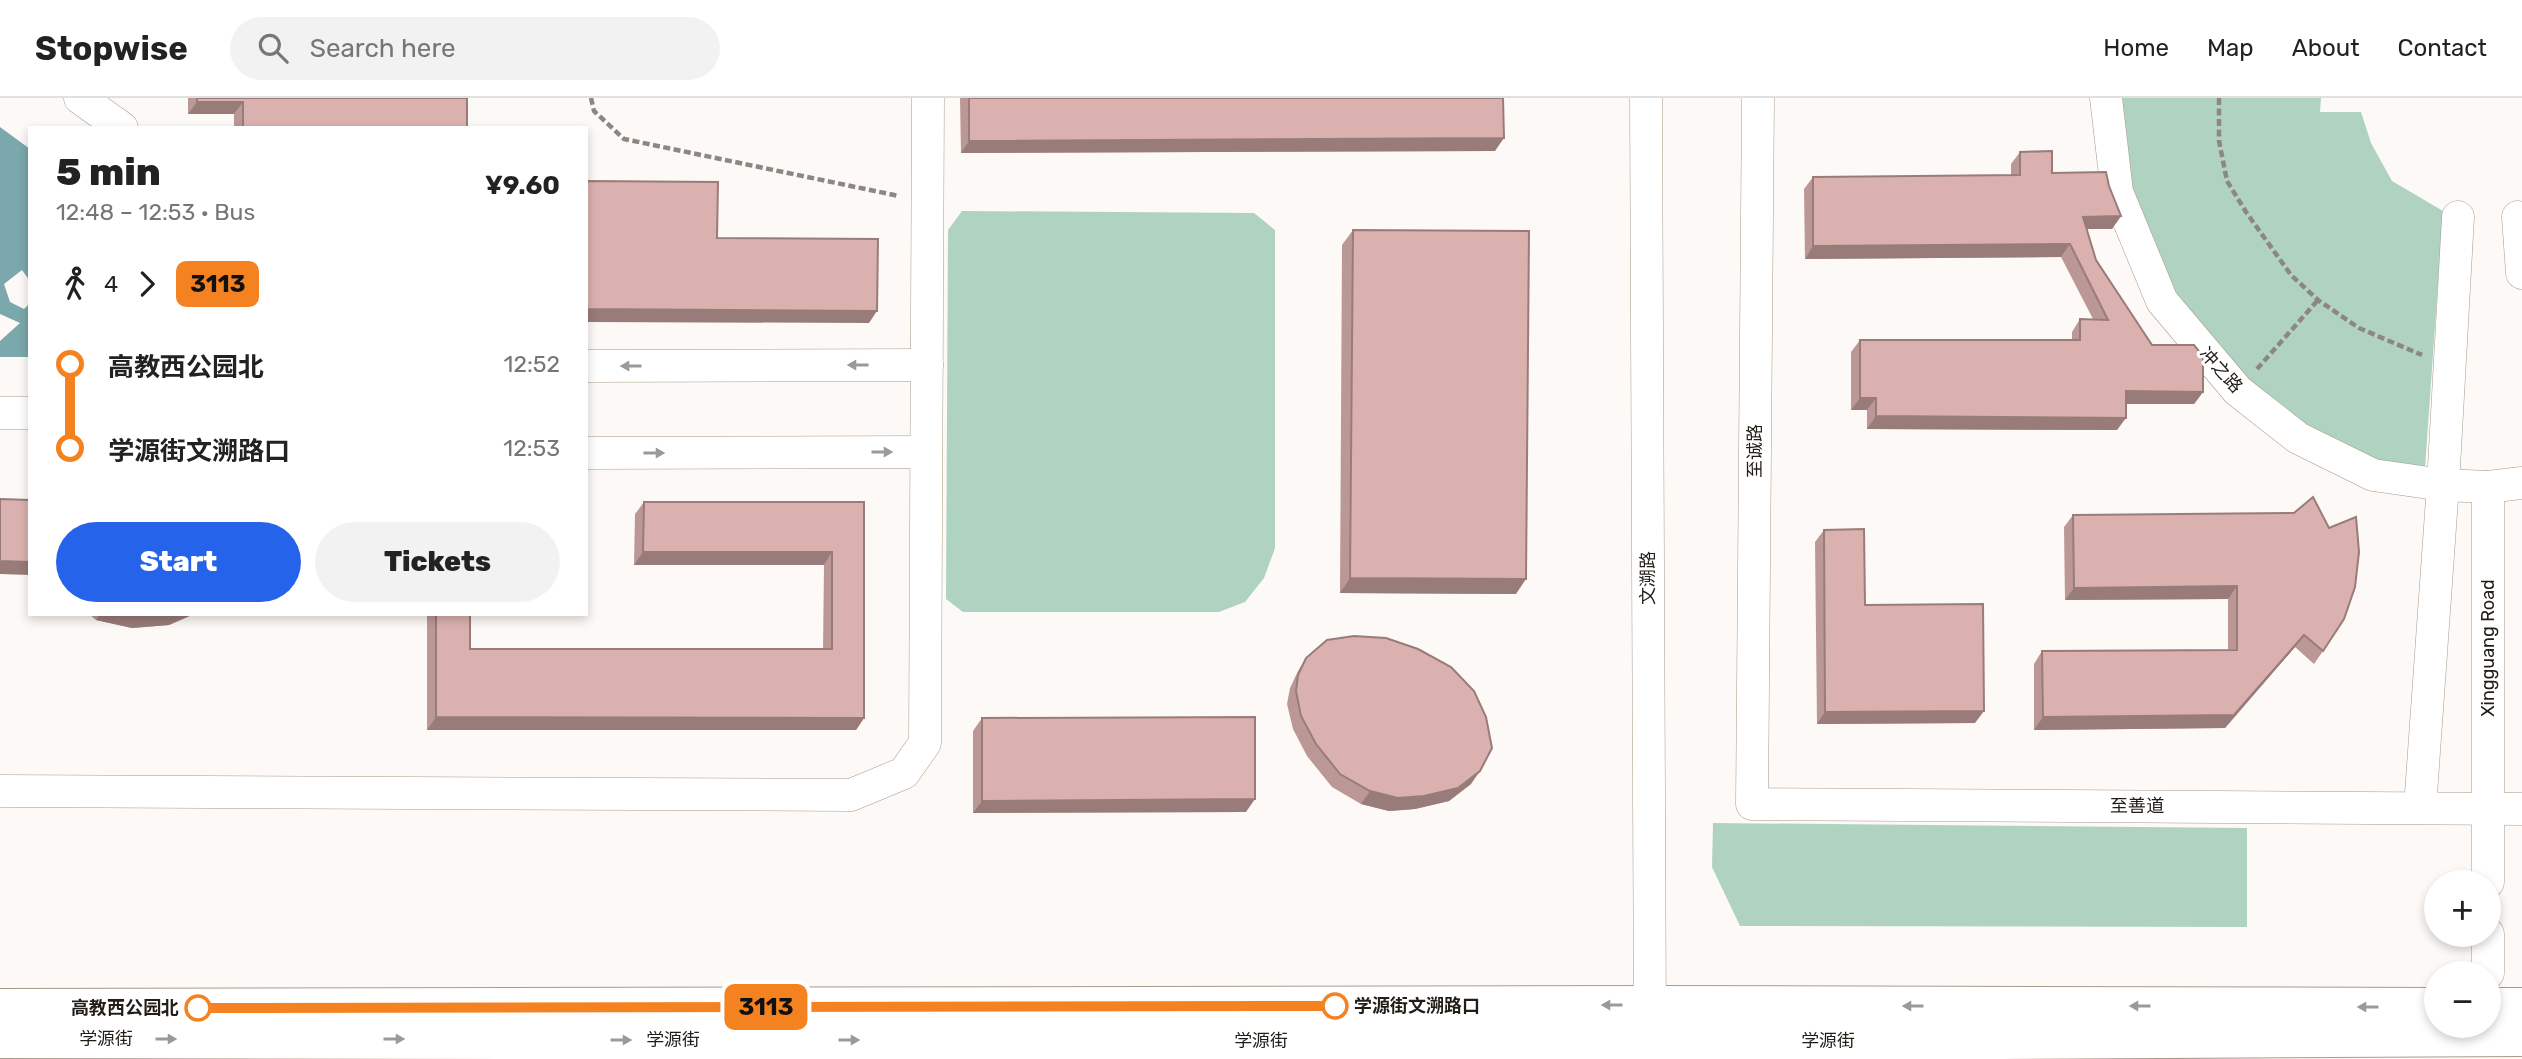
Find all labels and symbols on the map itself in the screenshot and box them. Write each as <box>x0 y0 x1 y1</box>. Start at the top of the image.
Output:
street label: 冲之路 <box>2195 343 2247 397</box>
one-way arrow <box>847 359 869 371</box>
one-way arrow <box>620 360 642 372</box>
street label: 至诚路 <box>1744 424 1766 478</box>
one-way arrow <box>871 446 893 458</box>
one-way arrow <box>644 447 666 459</box>
street label: 文溯路 <box>1637 551 1659 605</box>
street label: Xingguang Road <box>2477 579 2499 717</box>
street label: 至善道 <box>2110 795 2164 817</box>
line badge: 3113 <box>717 984 815 1030</box>
marker: 学源街文溯路口 <box>1322 993 1348 1019</box>
marker: 高教西公园北 <box>185 995 211 1021</box>
place label: 学源街文溯路口 <box>1354 995 1480 1017</box>
place label: 高教西公园北 <box>71 997 179 1019</box>
one-way arrow <box>1601 999 1623 1011</box>
one-way arrow <box>1902 1000 1924 1012</box>
one-way arrow <box>2129 1000 2151 1012</box>
one-way arrow <box>2357 1001 2379 1013</box>
street label: 学源街 <box>79 1028 133 1050</box>
street label: 学源街 <box>646 1029 700 1051</box>
street label: 学源街 <box>1234 1030 1288 1052</box>
street label: 学源街 <box>1801 1030 1855 1052</box>
one-way arrow <box>155 1033 177 1045</box>
one-way arrow <box>383 1033 405 1045</box>
one-way arrow <box>610 1034 632 1046</box>
one-way arrow <box>838 1034 860 1046</box>

